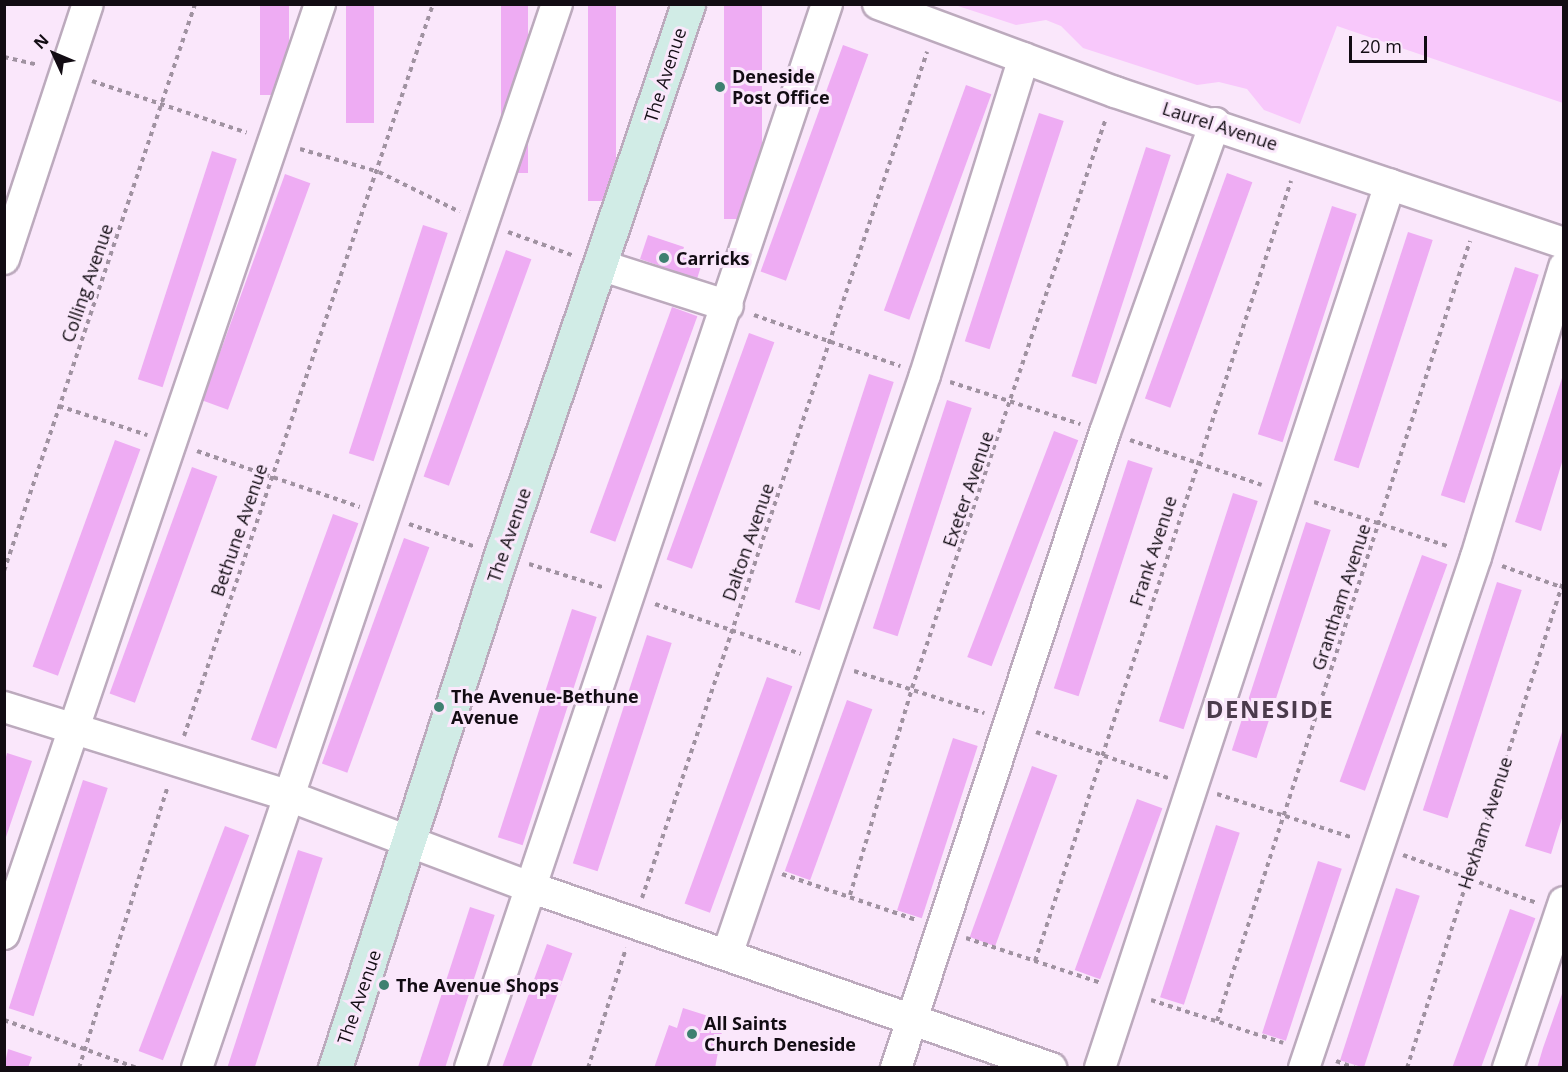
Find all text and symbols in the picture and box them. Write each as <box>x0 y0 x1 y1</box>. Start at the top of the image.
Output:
north arrow <box>24 24 84 84</box>
scale bar <box>1352 24 1430 62</box>
street label: The Avenue <box>640 25 690 125</box>
text: N <box>29 29 53 54</box>
text: 20 m <box>1360 34 1402 58</box>
place label: Deneside Post Office <box>732 66 830 109</box>
marker: Deneside Post Office <box>713 80 727 94</box>
street label: Laurel Avenue <box>1160 97 1280 155</box>
street label: Colling Avenue <box>57 221 117 345</box>
place label: Carricks <box>676 247 750 269</box>
marker: Carricks <box>657 251 671 265</box>
street label: Exeter Avenue <box>938 428 998 550</box>
street label: Bethune Avenue <box>206 461 272 599</box>
street label: Dalton Avenue <box>718 480 778 604</box>
street label: The Avenue <box>483 485 535 585</box>
street label: Frank Avenue <box>1125 493 1181 609</box>
street label: Grantham Avenue <box>1307 521 1375 673</box>
place label: The Avenue-Bethune Avenue <box>451 686 639 728</box>
district label: DENESIDE <box>1206 695 1334 723</box>
marker: The Avenue-Bethune Avenue <box>432 700 446 714</box>
street label: Hexham Avenue <box>1453 754 1517 892</box>
street label: The Avenue <box>333 947 385 1047</box>
place label: The Avenue Shops <box>396 974 559 996</box>
marker: The Avenue Shops <box>377 978 391 992</box>
place label: All Saints Church Deneside <box>704 1013 856 1056</box>
marker: All Saints Church Deneside <box>685 1027 699 1041</box>

